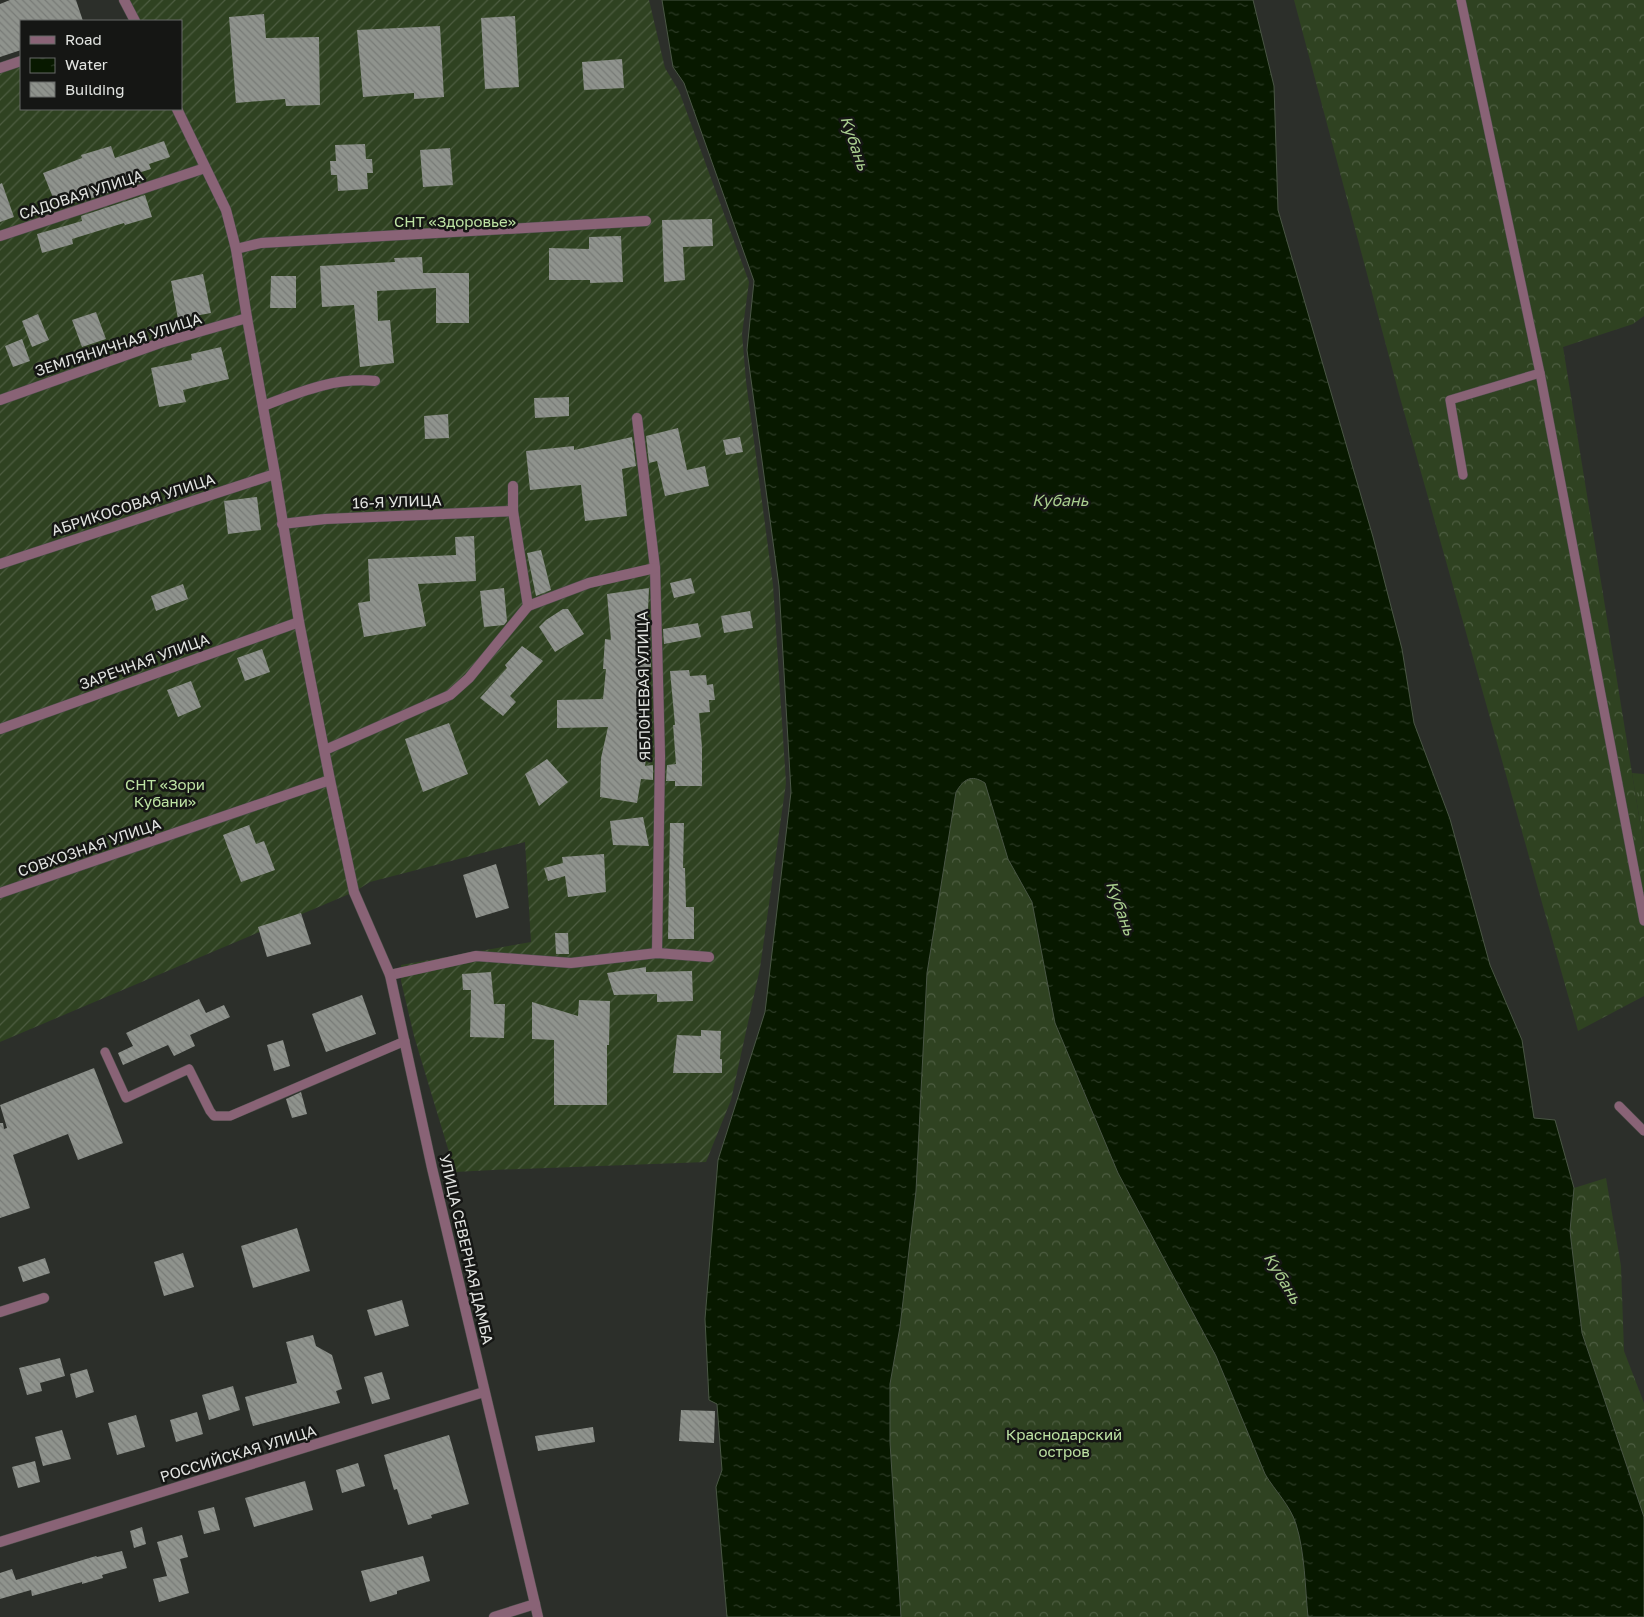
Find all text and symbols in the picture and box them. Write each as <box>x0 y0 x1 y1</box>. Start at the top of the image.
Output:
legend <box>20 20 182 110</box>
text: Road <box>65 30 102 48</box>
text: Water <box>65 55 108 73</box>
text: Building <box>65 80 125 98</box>
water label: Кубань <box>836 113 874 173</box>
street label: САДОВАЯ УЛИЦА <box>17 165 145 223</box>
park label: СНТ «Здоровье» <box>394 212 516 230</box>
street label: ЗЕМЛЯНИЧНАЯ УЛИЦА <box>32 309 204 379</box>
street label: АБРИКОСОВАЯ УЛИЦА <box>49 469 217 539</box>
street label: 16-Я УЛИЦА <box>352 490 442 512</box>
water label: Кубань <box>1032 490 1089 510</box>
street label: ЯБЛОНЕВАЯ УЛИЦА <box>633 611 653 761</box>
street label: ЗАРЕЧНАЯ УЛИЦА <box>77 629 211 693</box>
park label: СНТ «Зори Кубани» <box>125 775 205 810</box>
street label: СОВХОЗНАЯ УЛИЦА <box>15 814 163 880</box>
water label: Кубань <box>1102 878 1140 938</box>
street label: УЛИЦА СЕВЕРНАЯ ДАМБА <box>436 1152 498 1346</box>
water label: Кубань <box>1260 1249 1306 1308</box>
street label: РОССИЙСКАЯ УЛИЦА <box>158 1421 318 1485</box>
park label: Краснодарский остров <box>1006 1425 1122 1460</box>

